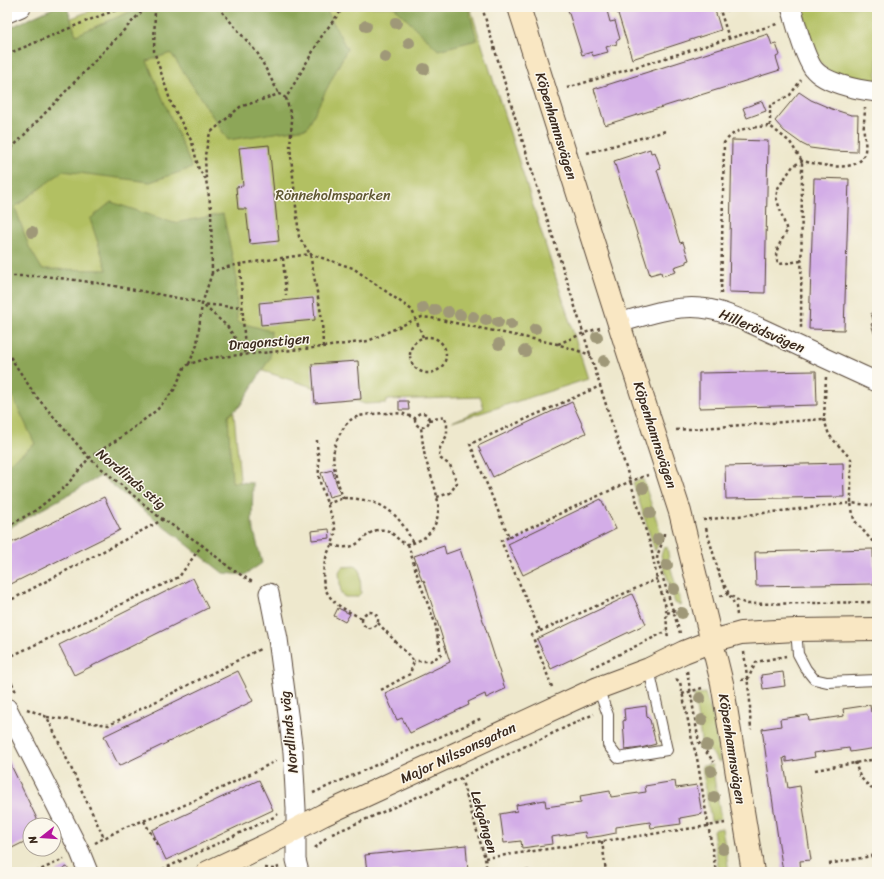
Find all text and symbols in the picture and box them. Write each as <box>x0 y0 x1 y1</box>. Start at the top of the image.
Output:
street label: Köpenhamnsvägen <box>528 69 584 183</box>
park label: Rönneholmsparken <box>275 183 391 208</box>
street label: Hillerödsvägen <box>715 302 809 360</box>
street label: Dragonstigen <box>227 326 311 358</box>
street label: Köpenhamnsvägen <box>626 378 684 492</box>
street label: Nordlinds stig <box>90 442 172 516</box>
street label: Nordlinds väg <box>272 690 306 774</box>
street label: Köpenhamnsvägen <box>711 692 753 806</box>
street label: Major Nilssonsgatan <box>396 715 521 791</box>
street label: Lekgången <box>463 787 505 857</box>
north arrow <box>22 817 62 857</box>
text: N <box>23 833 43 847</box>

